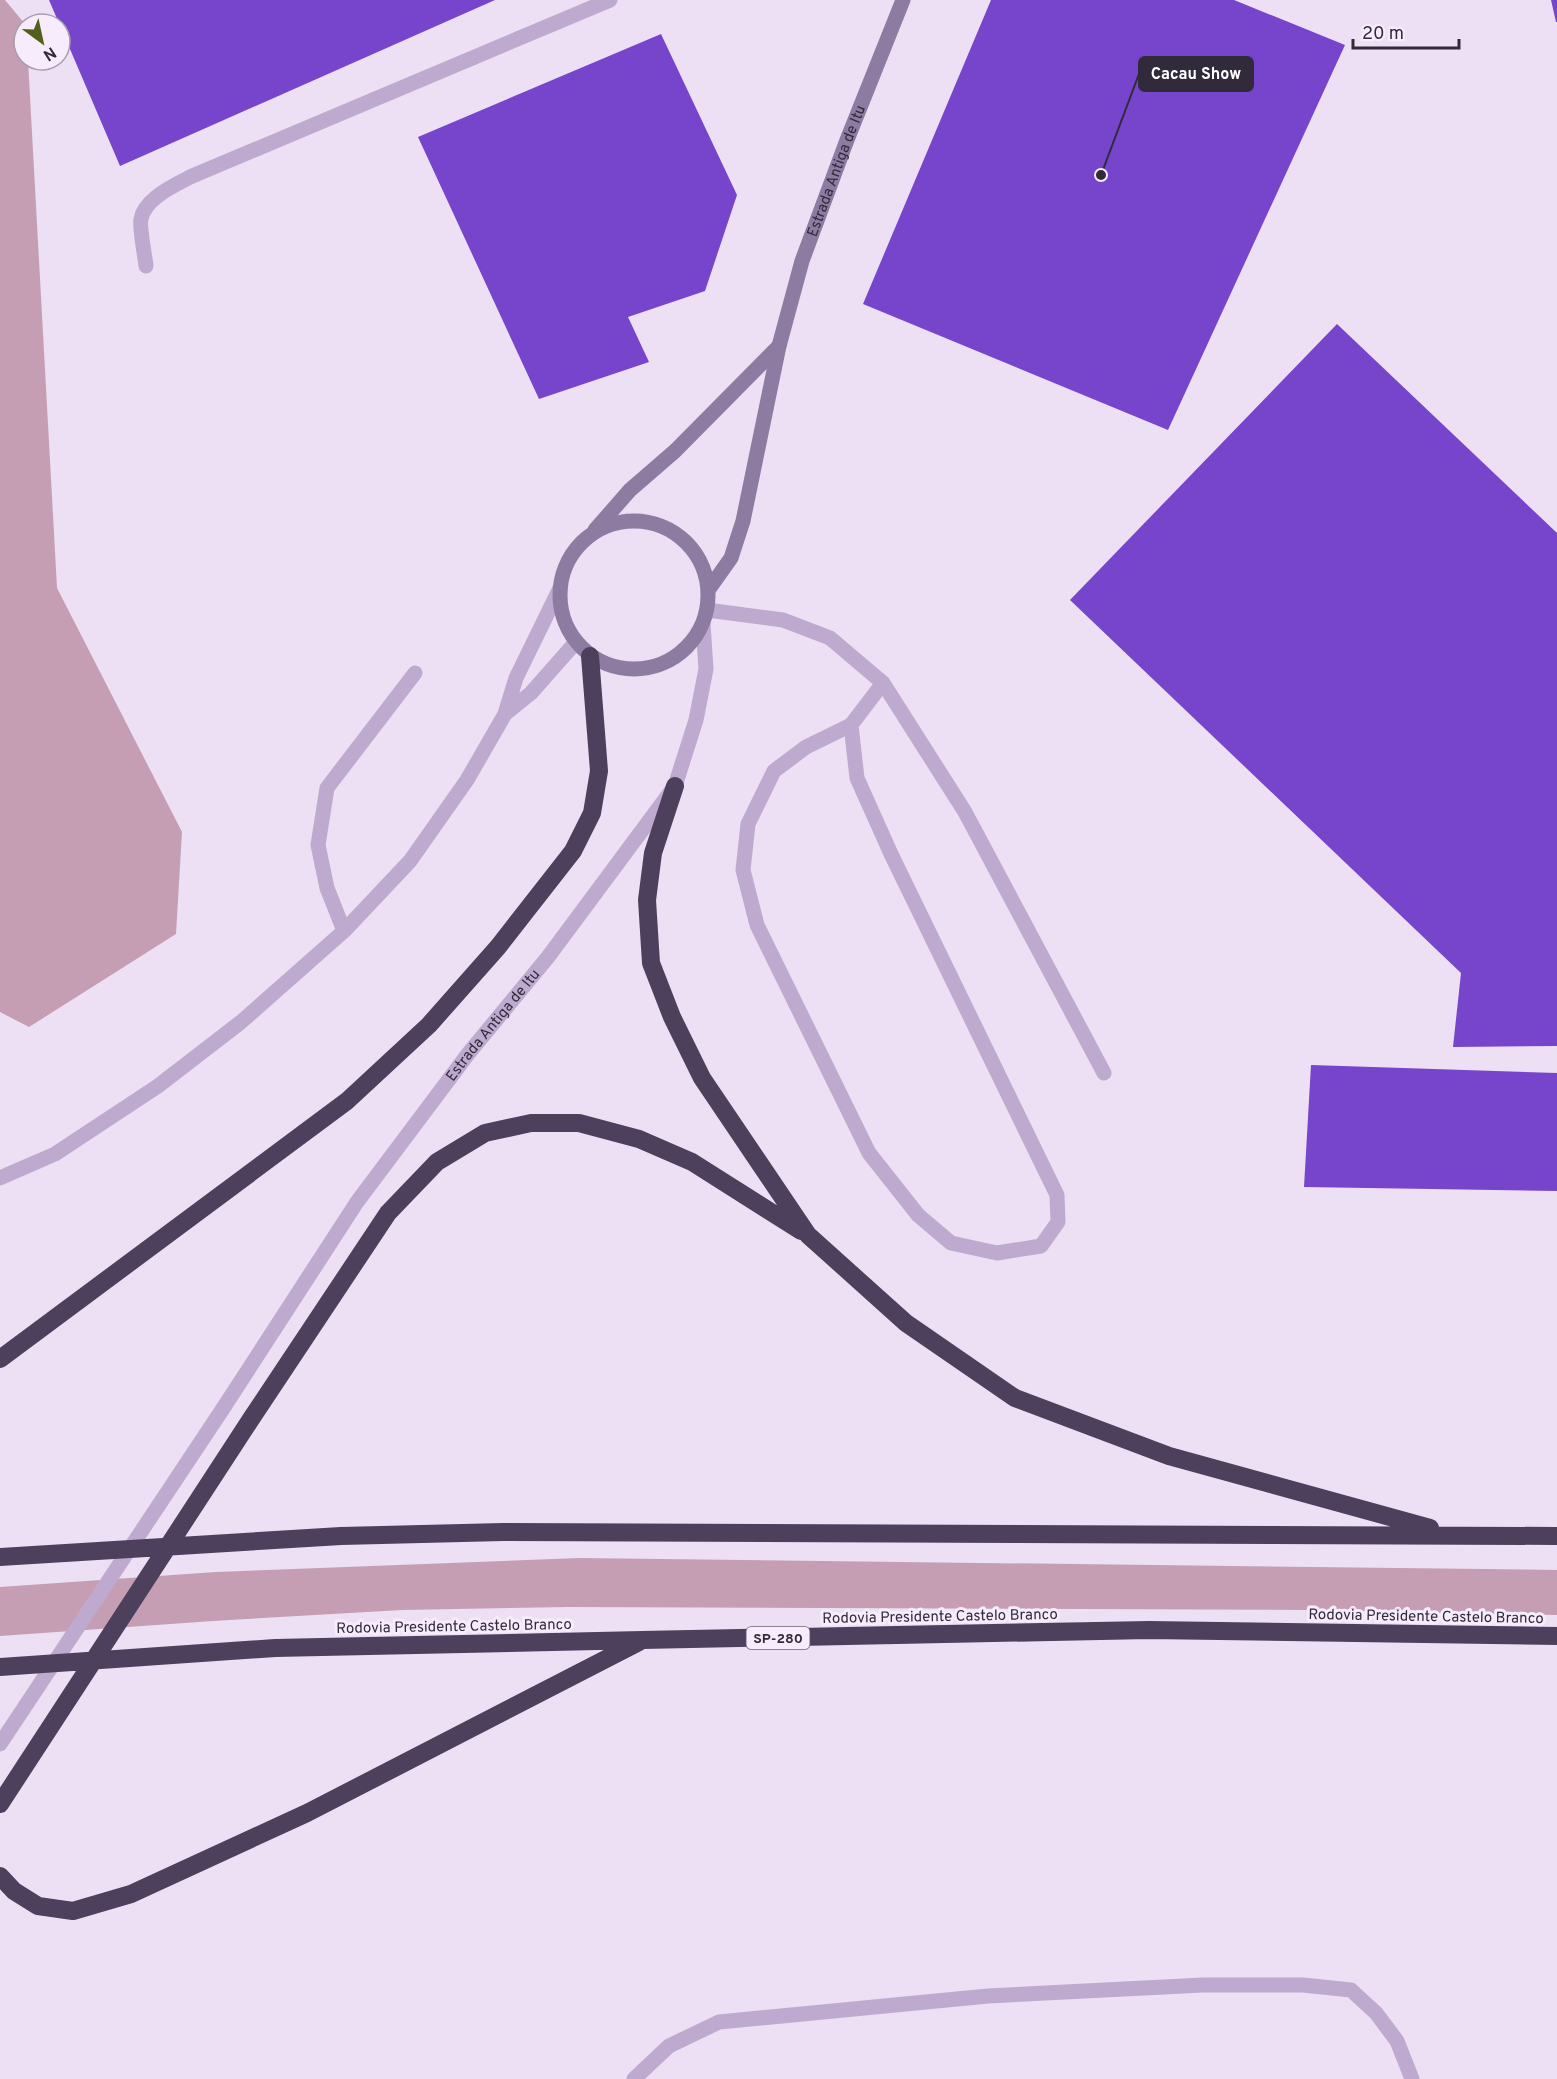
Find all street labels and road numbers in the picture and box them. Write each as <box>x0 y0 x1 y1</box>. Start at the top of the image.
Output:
street label: Estrada Antiga de Itu <box>804 103 871 240</box>
street label: Estrada Antiga de Itu <box>443 966 545 1086</box>
street label: Rodovia Presidente Castelo Branco <box>822 1606 1058 1629</box>
street label: Rodovia Presidente Castelo Branco <box>1308 1606 1544 1629</box>
street label: Rodovia Presidente Castelo Branco <box>336 1616 572 1639</box>
road number: SP-280 <box>746 1627 810 1649</box>

